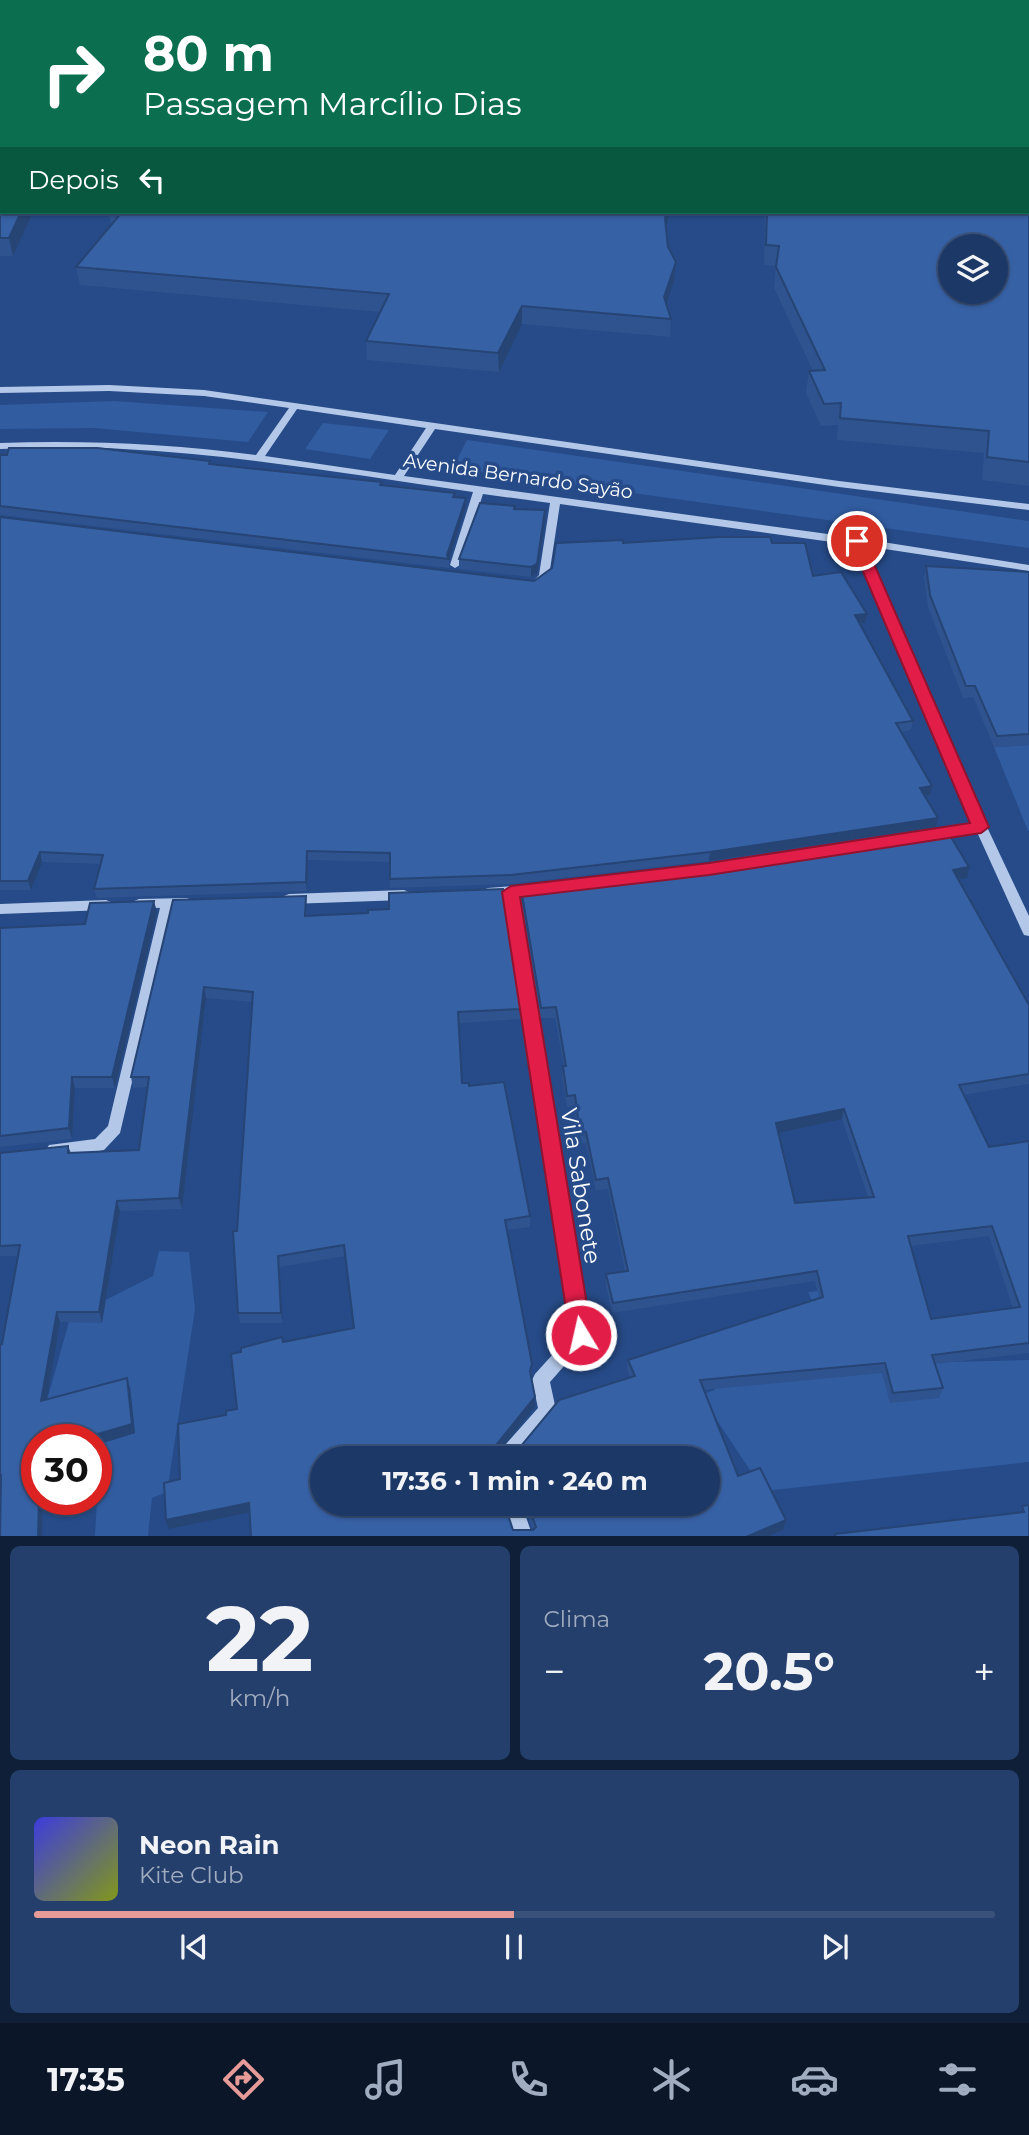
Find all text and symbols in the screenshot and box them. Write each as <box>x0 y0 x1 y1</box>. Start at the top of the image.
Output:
text: 80 m <box>143 24 274 83</box>
icon: right <box>28 28 119 119</box>
text: Passagem Marcílio Dias <box>143 84 522 123</box>
icon: left <box>133 161 171 199</box>
text: Depois <box>28 164 119 196</box>
map controls <box>938 234 1008 304</box>
button: layers <box>938 234 1008 304</box>
street label: Avenida Bernardo Sayão <box>402 448 634 504</box>
pin <box>827 511 887 571</box>
icon: arrive <box>838 522 876 560</box>
street label: Vila Sabonete <box>555 1106 607 1266</box>
position arrow <box>544 1298 618 1372</box>
speed limit sign: 30 <box>21 1424 112 1515</box>
text: 17:36 · 1 min · 240 m <box>382 1465 648 1497</box>
text: 22 <box>206 1583 313 1694</box>
text: Clima <box>544 1605 610 1633</box>
text: 20.5° <box>704 1640 835 1703</box>
text: − <box>544 1648 565 1695</box>
text: + <box>973 1648 995 1695</box>
text: km/h <box>229 1684 290 1712</box>
text: Neon Rain <box>139 1829 280 1861</box>
text: Kite Club <box>139 1861 244 1889</box>
icon: previous <box>175 1928 213 1966</box>
icon: pause <box>495 1928 533 1966</box>
icon: next <box>816 1928 854 1966</box>
icon: directions <box>219 2055 268 2104</box>
icon: music <box>361 2055 410 2104</box>
icon: phone <box>504 2055 553 2104</box>
icon: climate <box>647 2055 696 2104</box>
icon: car <box>790 2055 839 2104</box>
icon: filters <box>933 2055 982 2104</box>
text: 17:35 <box>47 2060 125 2099</box>

